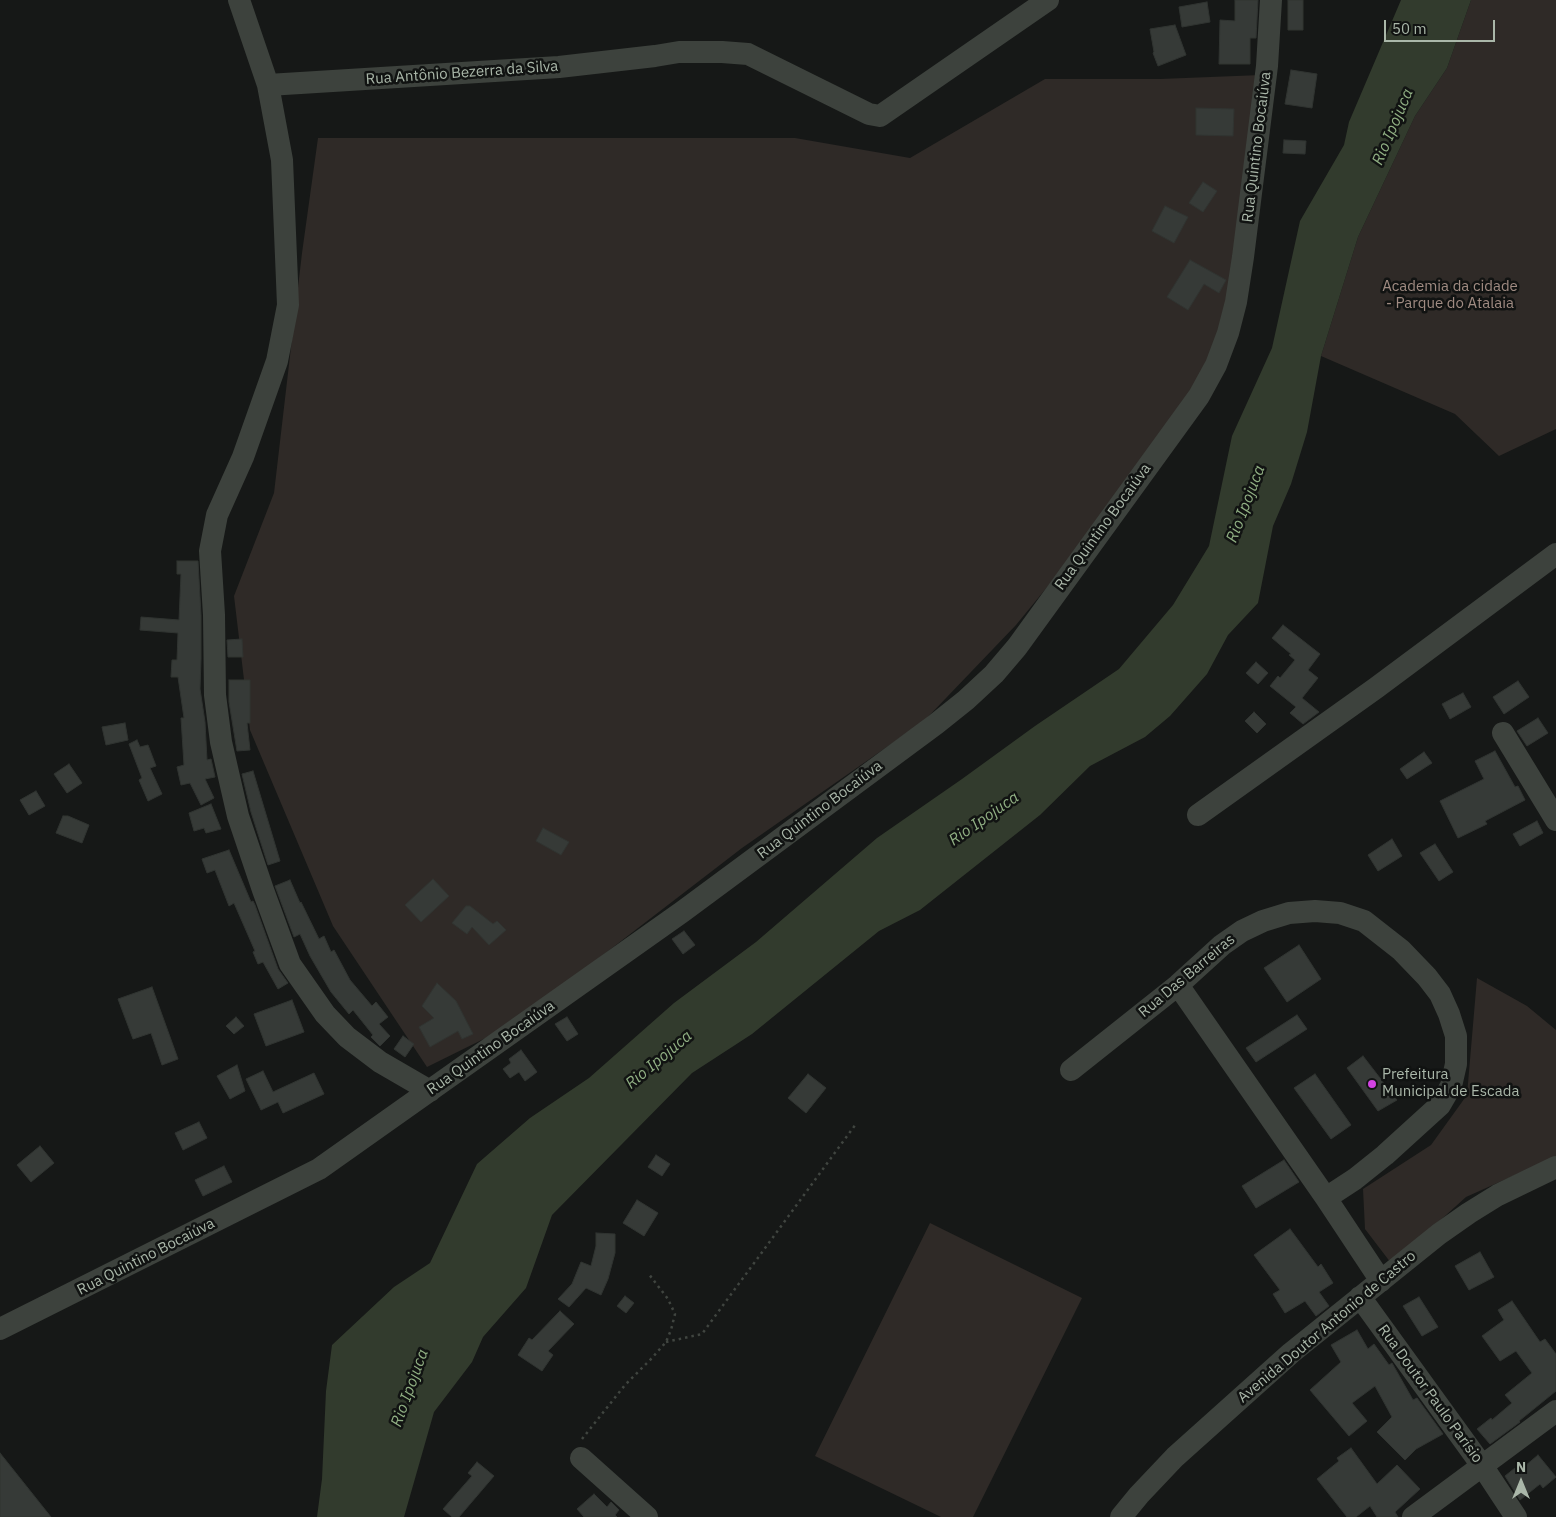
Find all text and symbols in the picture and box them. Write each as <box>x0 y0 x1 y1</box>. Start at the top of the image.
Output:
scale bar <box>1386 10 1497 42</box>
text: 50 m <box>1392 19 1427 38</box>
street label: Rua Antônio Bezerra da Silva <box>365 57 559 89</box>
street label: Rua Quintino Bocaiúva <box>1239 71 1275 223</box>
water label: Rio Ipojuca <box>1368 86 1418 168</box>
park label: Academia da cidade - Parque do Atalaia <box>1382 278 1518 313</box>
street label: Rua Quintino Bocaiúva <box>1051 460 1155 594</box>
water label: Rio Ipojuca <box>1223 463 1269 545</box>
street label: Rua Quintino Bocaiúva <box>754 757 886 863</box>
water label: Rio Ipojuca <box>945 788 1023 850</box>
street label: Rua Das Barreiras <box>1135 931 1239 1021</box>
street label: Rua Quintino Bocaiúva <box>424 997 558 1099</box>
water label: Rio Ipojuca <box>622 1027 696 1093</box>
place label: Prefeitura Municipal de Escada <box>1382 1066 1519 1101</box>
marker: Prefeitura Municipal de Escada <box>1366 1078 1378 1090</box>
street label: Rua Quintino Bocaiúva <box>74 1215 218 1299</box>
street label: Avenida Doutor Antonio de Castro <box>1234 1247 1420 1407</box>
street label: Rua Doutor Paulo Parísio <box>1374 1321 1486 1467</box>
water label: Rio Ipojuca <box>387 1347 433 1429</box>
north arrow <box>1496 1457 1546 1507</box>
text: N <box>1516 1458 1526 1476</box>

